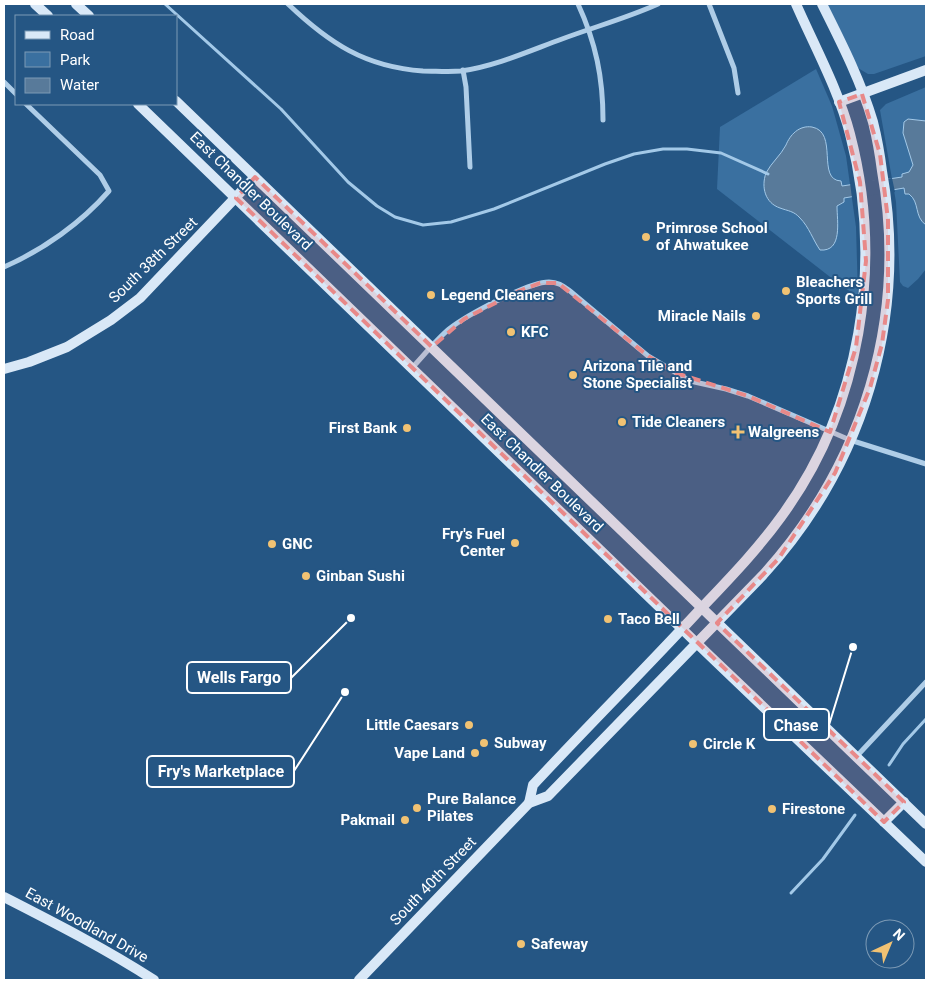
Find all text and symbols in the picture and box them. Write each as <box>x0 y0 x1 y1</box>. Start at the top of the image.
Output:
legend <box>15 15 178 105</box>
text: Road <box>60 26 94 44</box>
text: Park <box>60 51 91 69</box>
text: Water <box>60 76 99 94</box>
street label: East Chandler Boulevard <box>186 128 316 254</box>
street label: South 38th Street <box>105 213 201 307</box>
place label: Primrose School of Ahwatukee <box>656 219 768 254</box>
marker: Primrose School of Ahwatukee <box>640 231 652 243</box>
place label: Bleachers Sports Grill <box>796 273 872 308</box>
marker: Bleachers Sports Grill <box>780 285 792 297</box>
place label: Legend Cleaners <box>441 286 554 304</box>
marker: Legend Cleaners <box>425 289 437 301</box>
place label: Miracle Nails <box>658 307 746 325</box>
marker: Miracle Nails <box>750 310 762 322</box>
place label: KFC <box>521 323 549 341</box>
marker: KFC <box>505 326 517 338</box>
place label: Arizona Tile and Stone Specialist <box>583 357 692 392</box>
marker: Arizona Tile and Stone Specialist <box>567 369 579 381</box>
street label: East Chandler Boulevard <box>477 410 607 536</box>
place label: Tide Cleaners <box>632 413 725 431</box>
marker: Tide Cleaners <box>616 416 628 428</box>
place label: First Bank <box>329 419 398 437</box>
marker: First Bank <box>401 422 413 434</box>
place label: Walgreens <box>748 423 819 441</box>
marker: Walgreens <box>732 426 744 438</box>
place label: Fry's Fuel Center <box>442 525 505 560</box>
place label: GNC <box>282 535 313 553</box>
marker: Fry's Fuel Center <box>509 537 521 549</box>
marker: GNC <box>266 538 278 550</box>
place label: Ginban Sushi <box>316 567 405 585</box>
marker: Ginban Sushi <box>300 570 312 582</box>
place label: Taco Bell <box>618 610 680 628</box>
marker: Taco Bell <box>602 613 614 625</box>
callout: Wells Fargo <box>187 662 291 693</box>
text: Wells Fargo <box>197 668 281 687</box>
callout: Chase <box>764 709 829 740</box>
place label: Little Caesars <box>366 716 459 734</box>
text: Chase <box>774 716 819 735</box>
marker: Little Caesars <box>463 719 475 731</box>
place label: Subway <box>494 734 547 752</box>
place label: Circle K <box>703 735 756 753</box>
marker: Subway <box>478 737 490 749</box>
marker: Circle K <box>687 738 699 750</box>
place label: Vape Land <box>394 744 465 762</box>
marker: Vape Land <box>469 747 481 759</box>
callout: Fry's Marketplace <box>147 756 294 787</box>
text: Fry's Marketplace <box>158 762 285 781</box>
place label: Pure Balance Pilates <box>427 790 516 825</box>
place label: Firestone <box>782 800 845 818</box>
marker: Pure Balance Pilates <box>411 802 423 814</box>
marker: Firestone <box>766 803 778 815</box>
place label: Pakmail <box>340 811 395 829</box>
marker: Pakmail <box>399 814 411 826</box>
street label: South 40th Street <box>386 833 480 929</box>
street label: East Woodland Drive <box>22 884 152 966</box>
north arrow <box>865 919 915 969</box>
text: N <box>890 925 908 944</box>
place label: Safeway <box>531 935 588 953</box>
marker: Safeway <box>515 938 527 950</box>

